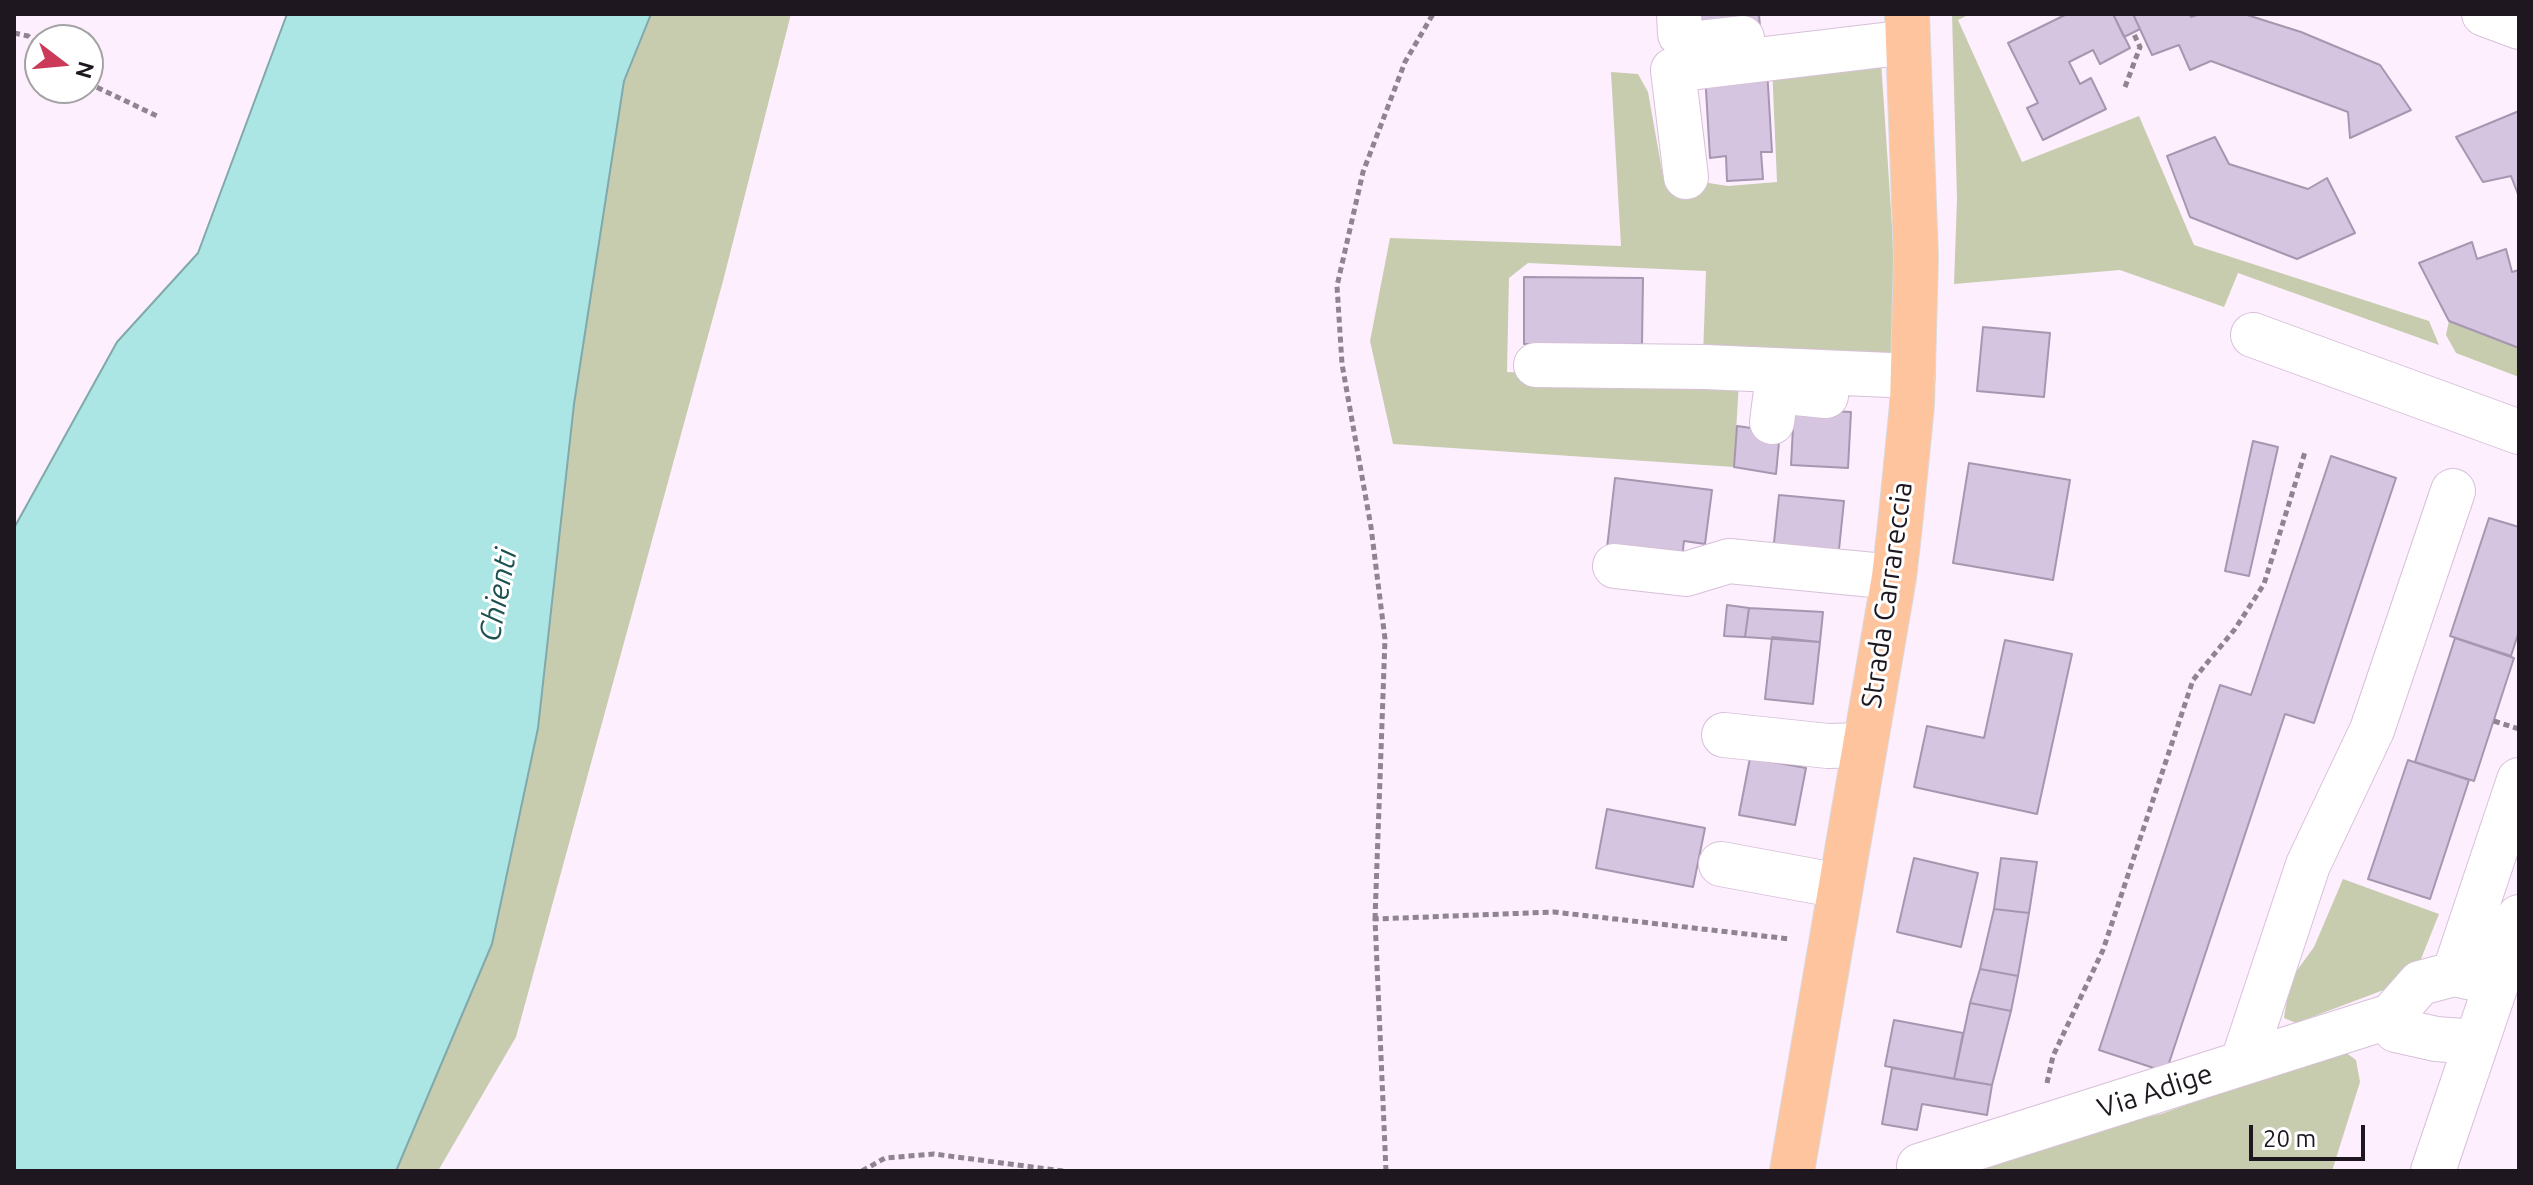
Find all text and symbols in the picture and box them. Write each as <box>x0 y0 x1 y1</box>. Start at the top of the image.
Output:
north arrow <box>24 24 104 104</box>
text: N <box>71 59 100 82</box>
street label: Strada Carrareccia <box>1854 480 1920 710</box>
water label: Chienti <box>471 545 525 645</box>
street label: Via Adige <box>2093 1057 2217 1125</box>
scale bar <box>2253 1109 2369 1159</box>
text: 20 m <box>2263 1125 2316 1152</box>

